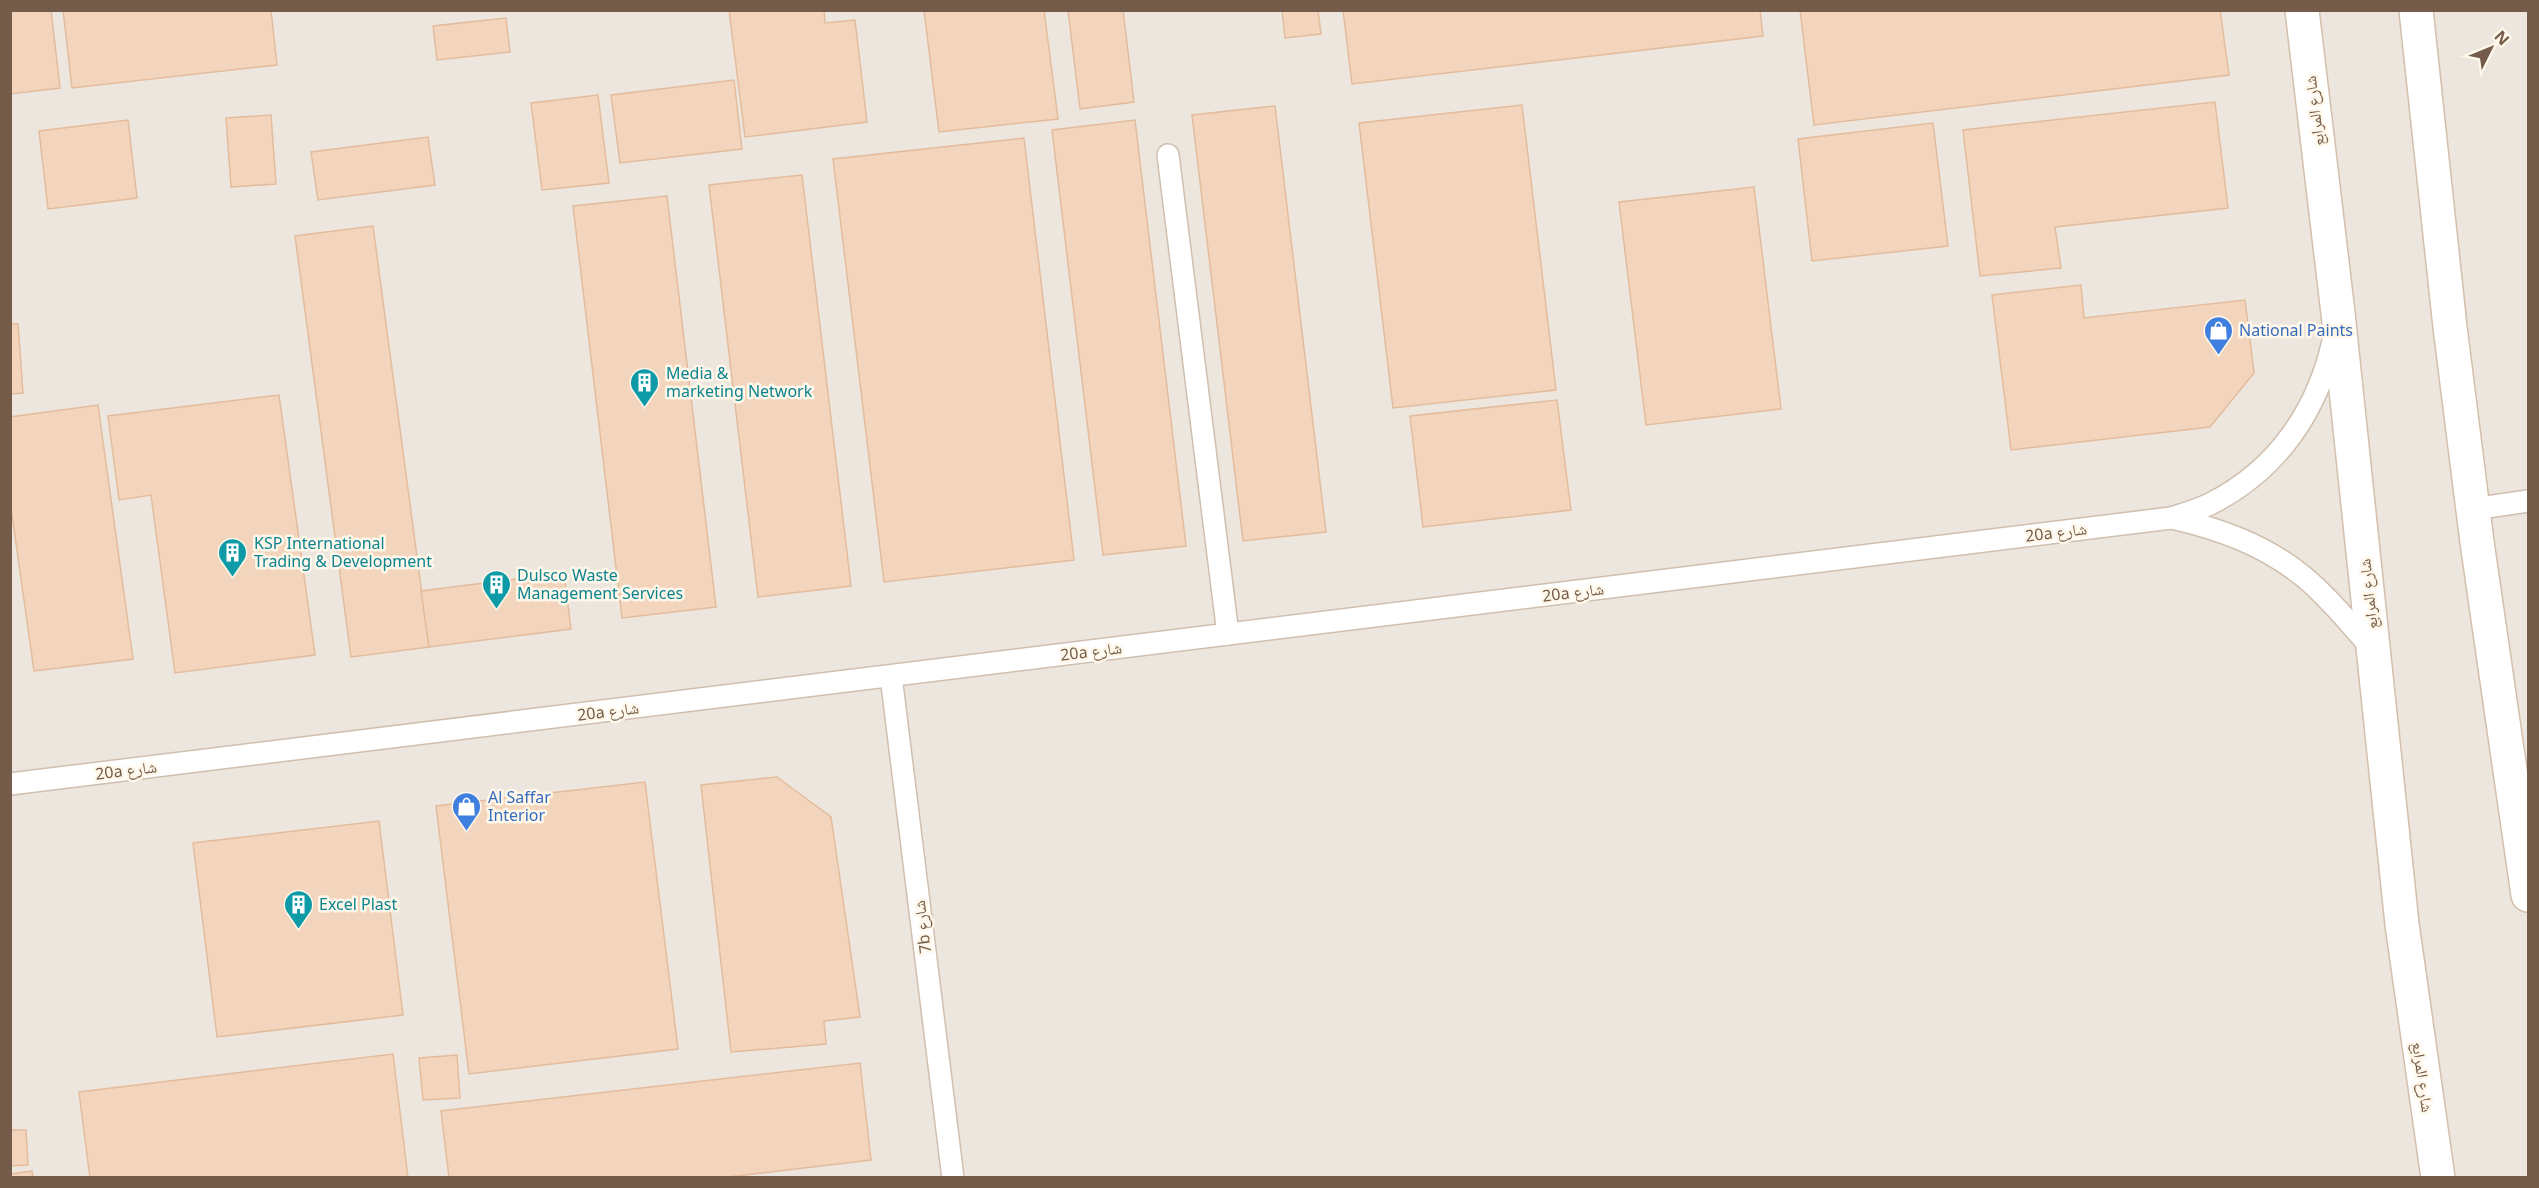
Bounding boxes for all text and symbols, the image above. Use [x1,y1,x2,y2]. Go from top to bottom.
north arrow [2461,18,2521,78]
text: N [2489,26,2514,50]
street label: شارع المرابع [2299,75,2329,147]
shop icon: National Paints [2202,314,2234,356]
place label: National Paints [2239,319,2353,341]
place label: Media & marketing Network [666,362,813,402]
building icon: Media & marketing Network [629,366,661,408]
street label: 20a شارع [2024,517,2088,547]
place label: KSP International Trading & Development [254,532,432,572]
building icon: KSP International Trading & Development [217,536,249,578]
street label: شارع المرابع [2353,558,2383,630]
place label: Dulsco Waste Management Services [517,564,683,604]
building icon: Dulsco Waste Management Services [480,568,512,610]
street label: 20a شارع [1541,577,1605,607]
street label: 20a شارع [1059,636,1123,666]
street label: 20a شارع [576,696,640,726]
street label: 20a شارع [94,755,158,785]
place label: Al Saffar Interior [488,786,551,826]
shop icon: Al Saffar Interior [451,790,483,832]
building icon: Excel Plast [282,888,314,930]
place label: Excel Plast [319,893,397,915]
street label: 7b شارع [908,899,936,955]
street label: شارع المرابع [2407,1040,2439,1114]

